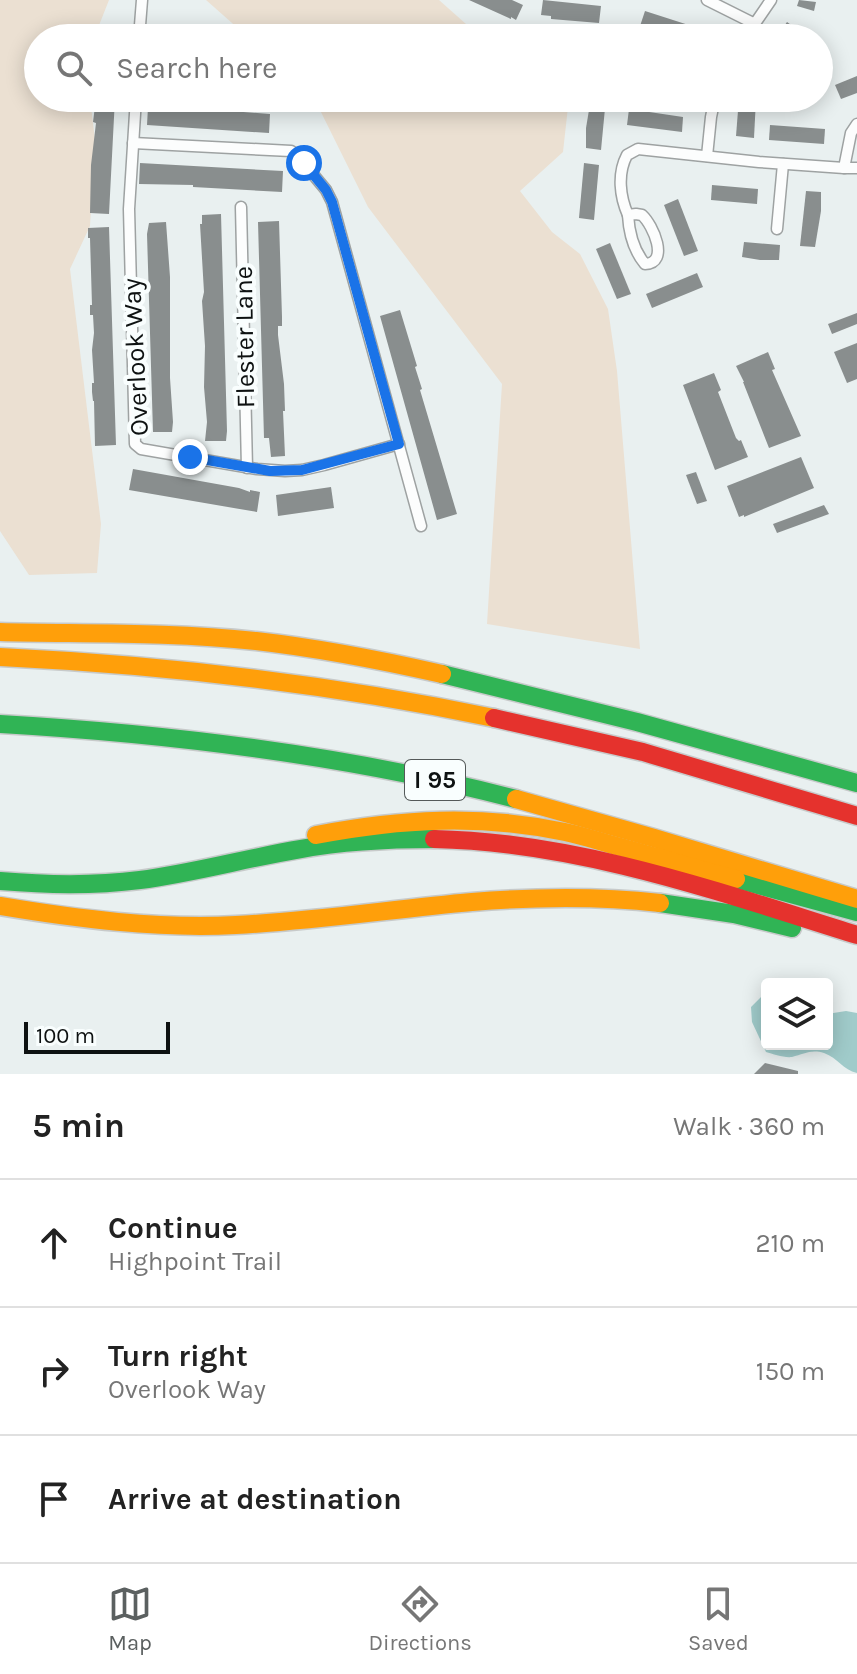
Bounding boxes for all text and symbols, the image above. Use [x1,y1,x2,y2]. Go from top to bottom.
search box [24,24,833,112]
icon: search [52,46,96,90]
text: Search here [116,50,277,86]
route start [286,145,322,181]
street label: Flester Lane [228,266,261,408]
street label: Overlook Way [116,277,155,437]
route end [172,439,208,475]
road number: I 95 [405,760,465,800]
map controls [761,978,833,1050]
button: layers [761,978,833,1050]
scale bar [24,1018,170,1054]
text: 100 m [36,1023,95,1049]
text: 5 min [32,1106,125,1146]
text: Walk · 360 m [673,1111,825,1142]
text: Continue [108,1210,238,1246]
icon: ahead [32,1221,76,1265]
text: 210 m [755,1228,825,1259]
text: Highpoint Trail [108,1246,282,1277]
text: Turn right [108,1338,248,1374]
icon: right [32,1349,76,1393]
text: 150 m [756,1356,825,1387]
text: Overlook Way [108,1374,266,1405]
icon: arrive [32,1477,76,1521]
text: Arrive at destination [108,1481,402,1517]
tab: Map [108,1582,152,1656]
tab: Directions [368,1582,472,1656]
tab: Saved [688,1582,749,1656]

